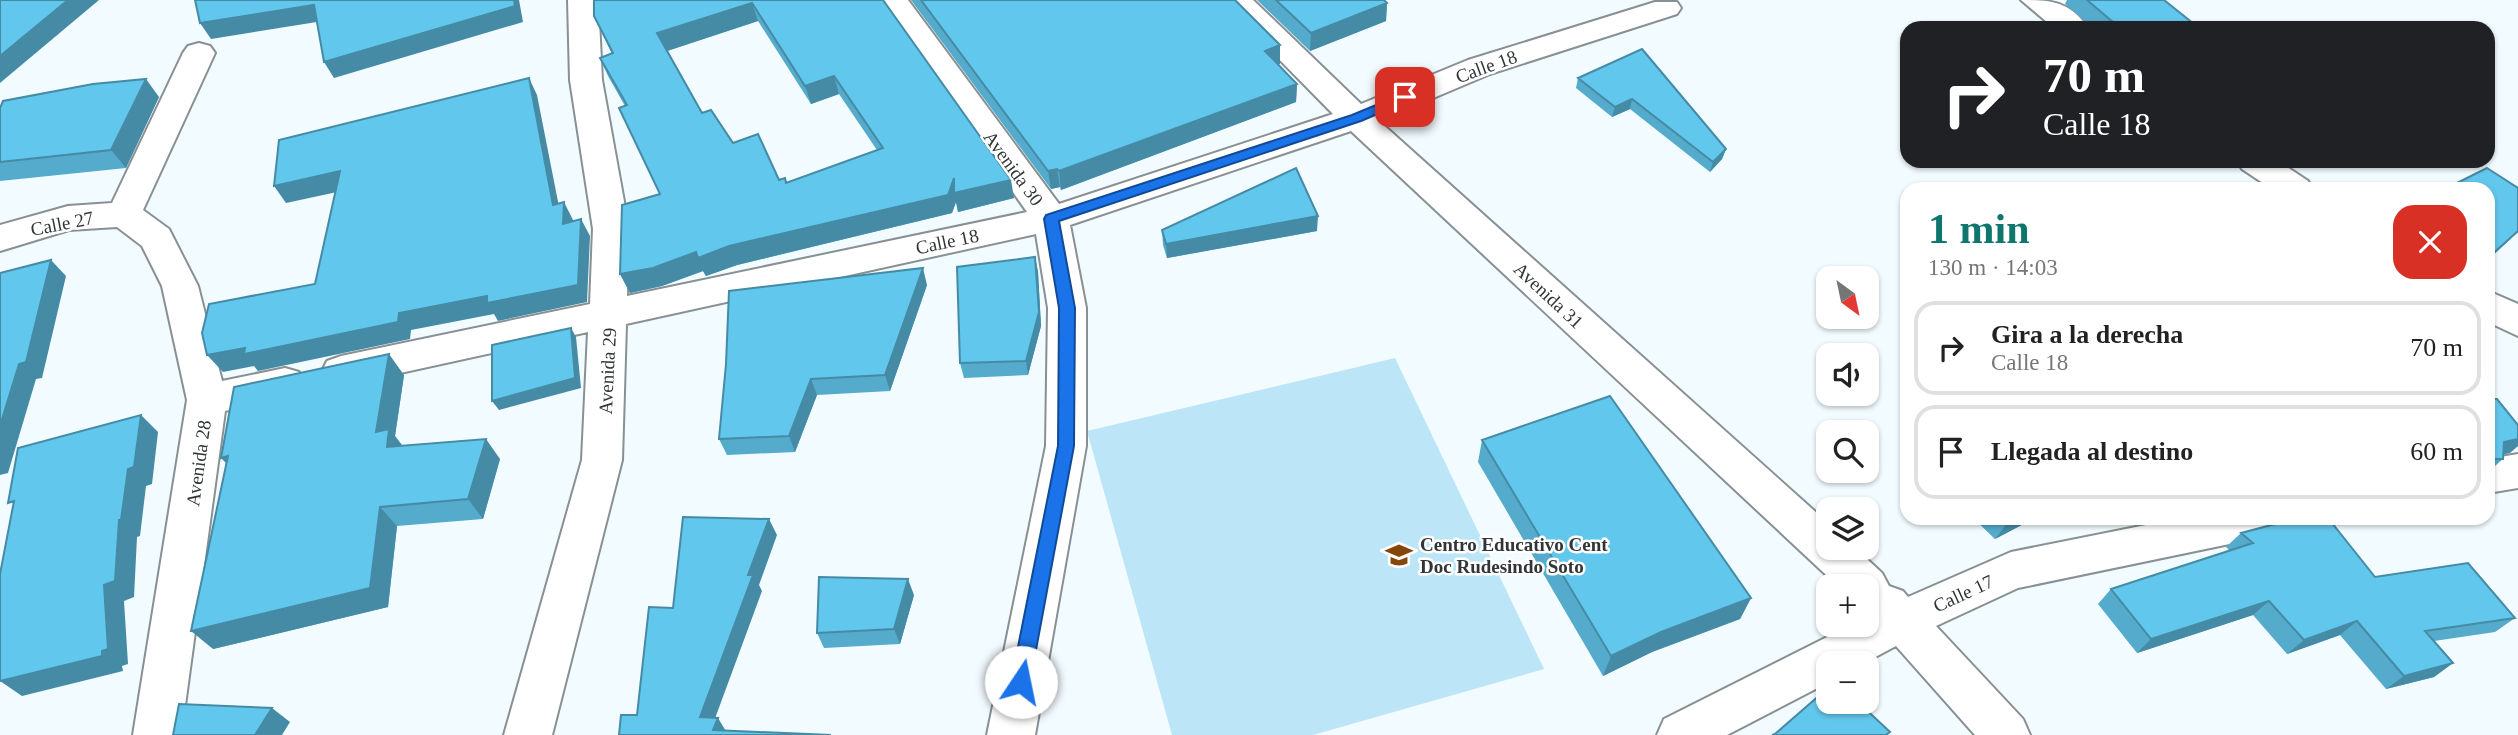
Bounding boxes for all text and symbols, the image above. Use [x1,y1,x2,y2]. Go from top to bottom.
street label: Calle 18 [1453,46,1520,87]
text: 70 m [2043,48,2145,103]
icon: right [1928,49,2019,140]
pin [1375,67,1435,127]
icon: arrive [1386,78,1424,116]
text: Calle 18 [2043,106,2151,142]
street label: Avenida 30 [980,127,1048,210]
button: close [2393,205,2467,279]
text: 1 min [1928,206,2030,252]
street label: Calle 27 [29,207,95,240]
street label: Calle 18 [914,225,981,258]
text: 130 m · 14:03 [1928,255,2058,280]
street label: Avenida 31 [1510,258,1588,333]
north arrow [1816,266,1880,329]
map controls [1816,266,1879,714]
text: Gira a la derecha [1991,320,2183,349]
street label: Avenida 29 [595,327,620,415]
icon: right [1932,329,1970,367]
text: 70 m [2410,333,2463,362]
button: sound [1816,343,1879,406]
text: Calle 18 [1991,350,2068,375]
street label: Avenida 28 [182,419,215,507]
button: search [1816,420,1879,483]
icon: arrive [1932,433,1970,471]
text: Llegada al destino [1991,437,2193,466]
text: 60 m [2410,437,2463,466]
button: layers [1816,497,1879,560]
place label: Centro Educativo Cent Doc Rudesindo Soto [1420,534,1608,577]
school or university icon: Centro Educativo Cent Doc Rudesindo Soto [1384,540,1414,570]
street label: Calle 17 [1930,570,1997,616]
button: + [1816,574,1879,637]
position arrow [984,645,1058,719]
button: − [1816,651,1879,714]

